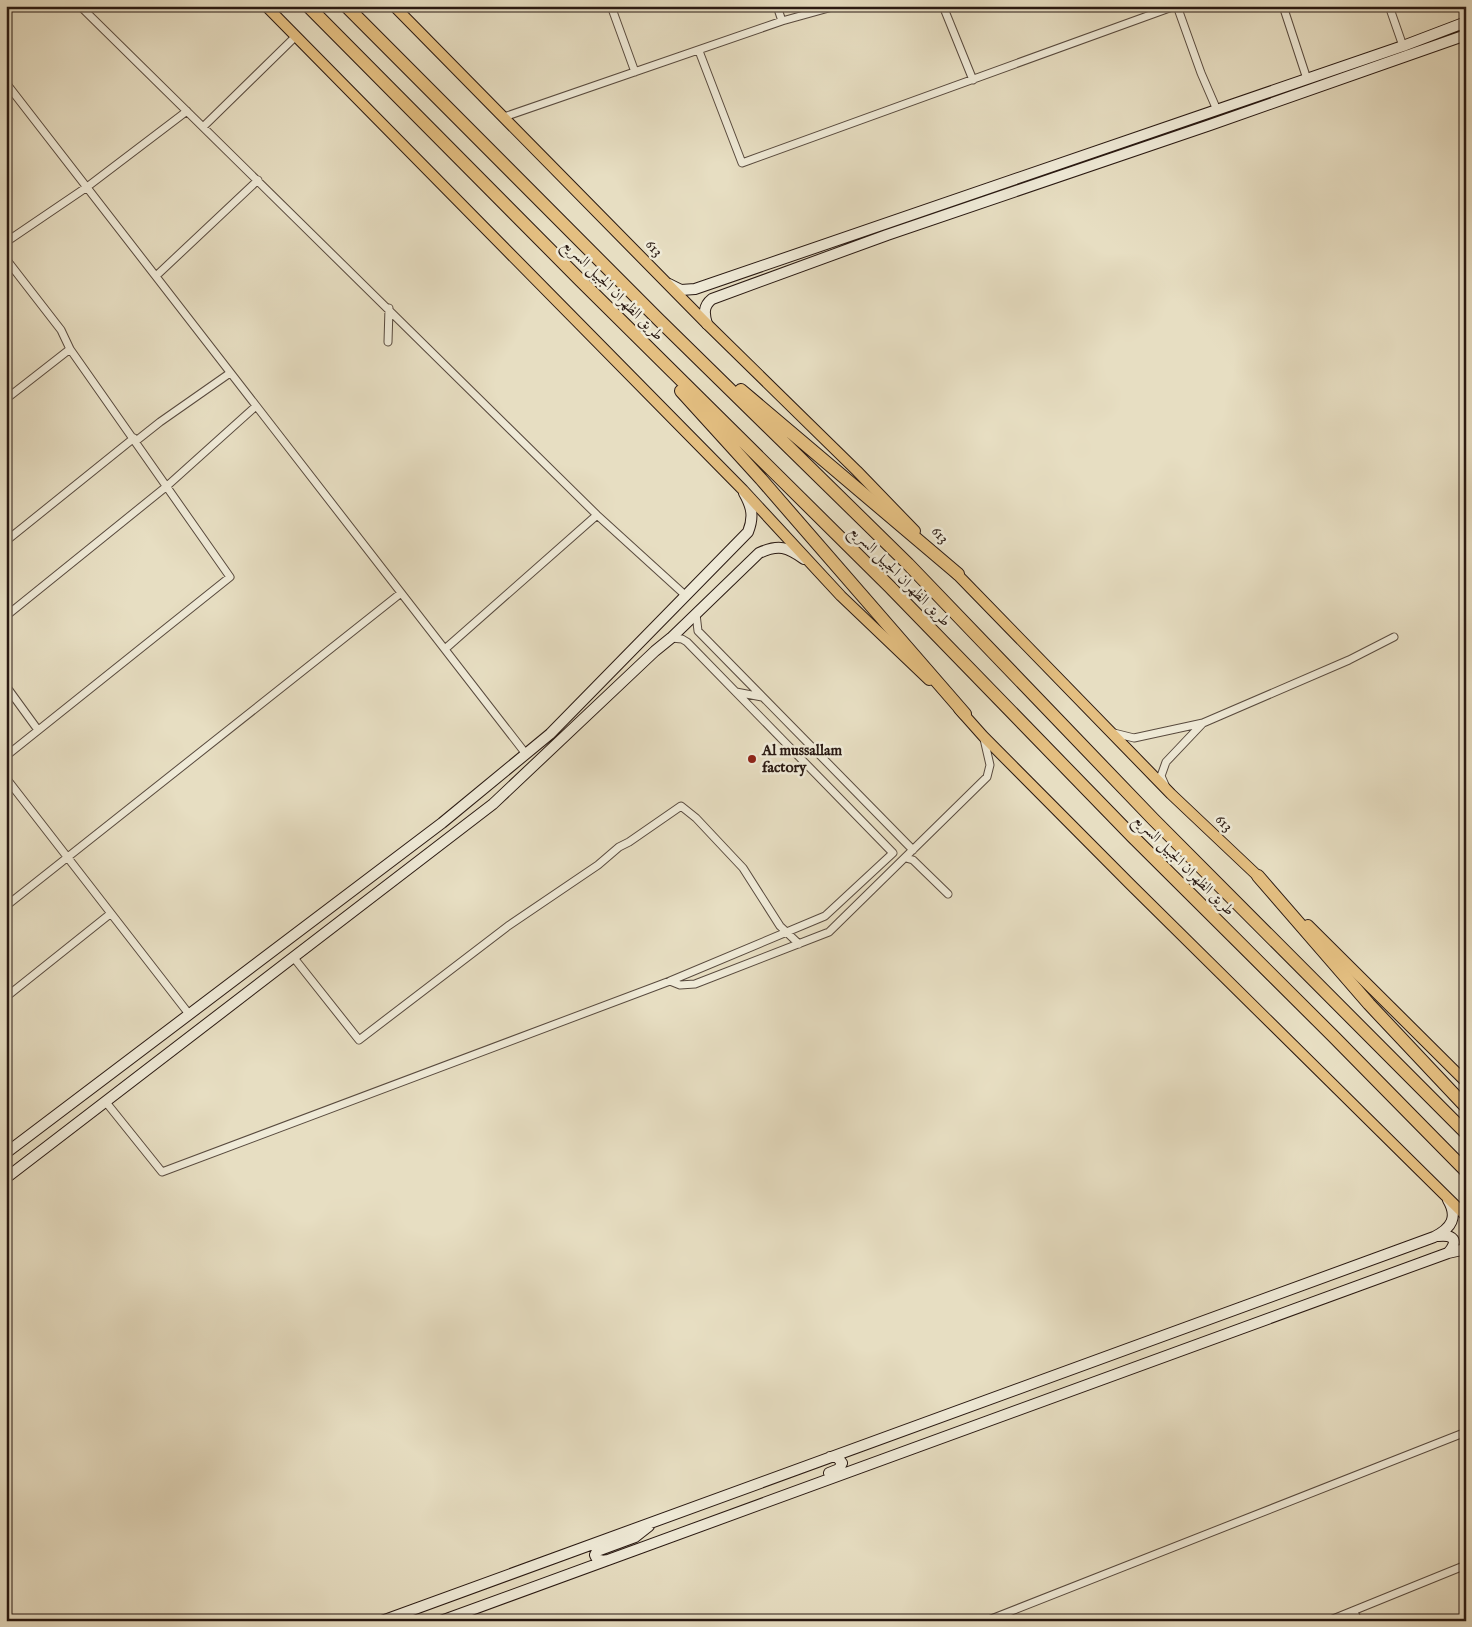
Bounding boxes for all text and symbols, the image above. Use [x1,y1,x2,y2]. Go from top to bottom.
street label: طريق الظهران الجبيل السريع [555,235,668,348]
street label: 613 [641,235,667,261]
street label: طريق الظهران الجبيل السريع [842,521,955,634]
street label: 613 [927,522,953,548]
place label: Al mussallam factory [761,741,843,777]
marker: Al mussallam factory [746,753,758,765]
street label: طريق الظهران الجبيل السريع [1126,810,1239,923]
street label: 613 [1211,810,1237,836]

